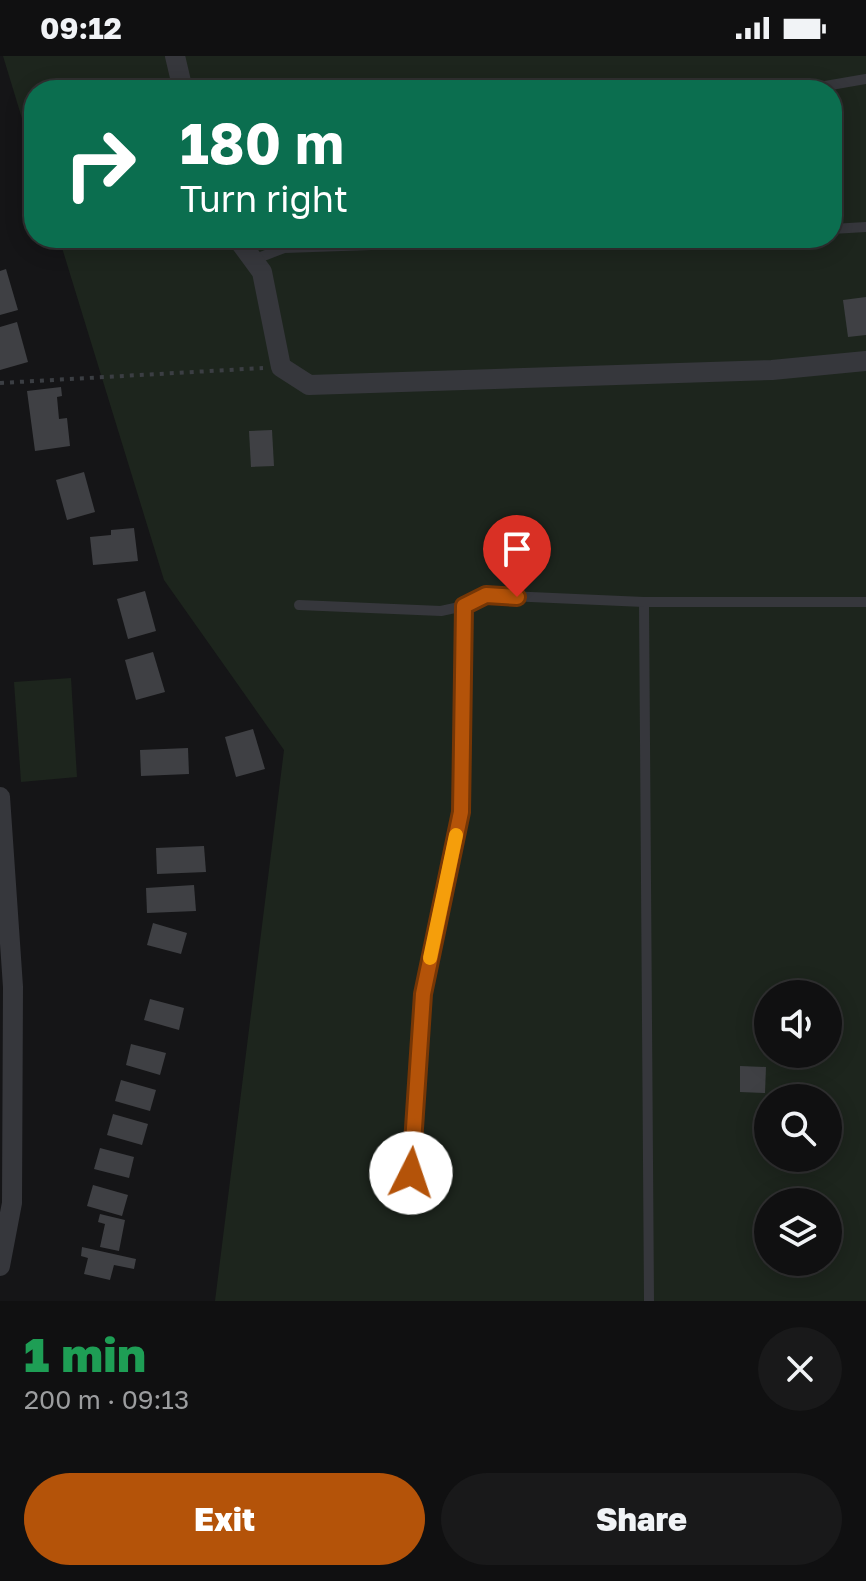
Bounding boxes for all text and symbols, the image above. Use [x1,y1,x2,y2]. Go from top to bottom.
text: 09:12 [40,10,122,46]
text: 180 m [180,109,344,176]
icon: right [48,112,152,216]
text: Turn right [180,177,348,220]
pin [483,515,551,597]
icon: arrive [495,527,539,571]
map controls [754,980,842,1276]
button: sound [754,980,842,1068]
button: search [754,1084,842,1172]
position arrow [369,1131,453,1215]
button: layers [754,1188,842,1276]
text: 1 min [24,1325,146,1383]
button: close [758,1327,842,1411]
text: 200 m · 09:13 [24,1384,189,1415]
button: Exit [24,1473,425,1565]
button: Share [441,1473,842,1565]

